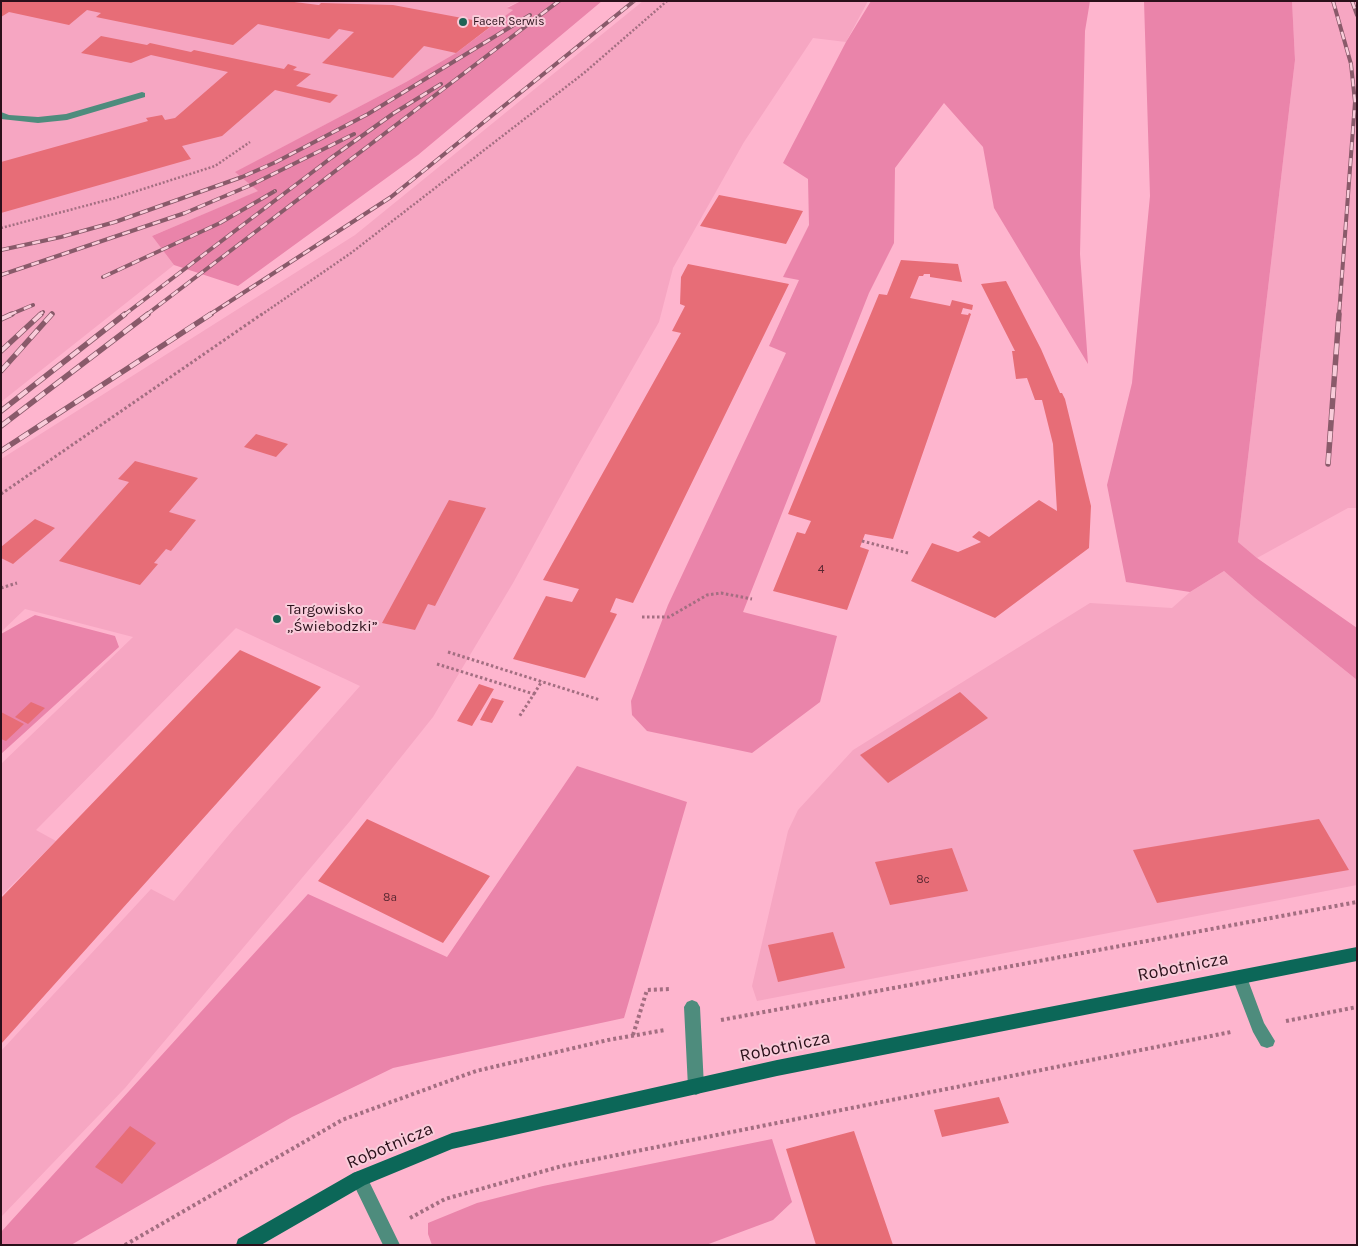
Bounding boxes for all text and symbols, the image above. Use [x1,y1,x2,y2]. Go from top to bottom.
place label: FaceR Serwis [473,15,544,29]
marker: FaceR Serwis [457,16,469,28]
house number: 4 [818,563,824,577]
place label: Targowisko „Świebodzki” [287,601,378,636]
marker: Targowisko „Świebodzki” [271,613,283,625]
house number: 8c [916,873,930,887]
house number: 8a [383,891,397,905]
street label: Robotnicza [1136,948,1230,986]
street label: Robotnicza [738,1027,832,1067]
street label: Robotnicza [343,1118,437,1174]

